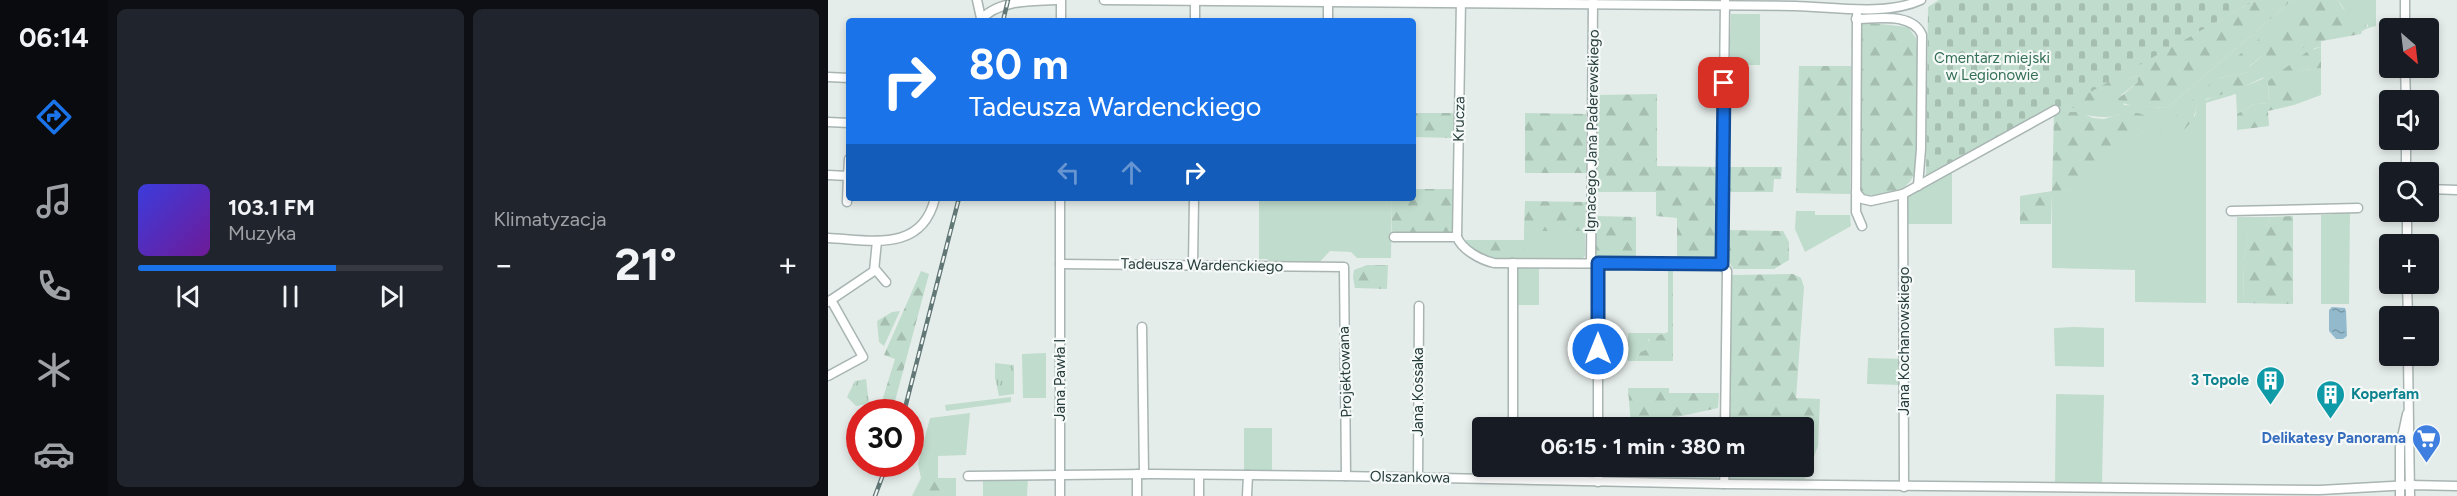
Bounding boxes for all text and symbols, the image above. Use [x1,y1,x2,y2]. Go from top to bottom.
north arrow [2379,18,2439,78]
map controls [2379,18,2439,366]
text: 06:14 [19,21,89,54]
street label: Ignacego Jana Paderewskiego [1581,29,1603,233]
text: 80 m [969,39,1069,90]
icon: right [870,42,948,120]
park label: Cmentarz miejski w Legionowie [1934,49,2050,84]
pin [1698,57,1749,108]
icon: arrive [1707,66,1740,99]
text: Tadeusza Wardenckiego [969,90,1261,123]
button: sound [2379,90,2439,150]
icon: directions [33,96,75,138]
street label: Krucza [1450,96,1468,142]
icon: left [1052,156,1085,189]
icon: ahead [1115,156,1148,189]
icon: right [1178,156,1211,189]
button: search [2379,162,2439,222]
icon: music [33,180,75,222]
text: 103.1 FM [228,194,315,221]
text: Klimatyzacja [494,207,606,231]
text: Muzyka [228,221,296,245]
button: + [2379,234,2439,294]
text: 21° [615,237,677,291]
text: − [494,245,514,284]
text: + [777,245,798,284]
street label: Tadeusza Wardenckiego [1121,255,1284,275]
icon: phone [33,265,75,307]
street label: Jana Kochanowskiego [1895,266,1913,416]
icon: previous [172,280,205,313]
icon: pause [274,280,307,313]
icon: next [375,280,408,313]
button: − [2379,306,2439,366]
position arrow [1566,317,1630,381]
street label: Projektowana [1334,326,1356,418]
street label: Jana Pawła I [1051,339,1069,421]
street label: Jana Kossaka [1409,347,1427,437]
icon: climate [33,349,75,391]
building icon: 3 Topole [2254,364,2286,406]
place label: 3 Topole [2191,371,2250,389]
building icon: Koperfam [2314,378,2346,420]
place label: Koperfam [2351,385,2419,403]
speed limit sign: 30 [846,399,924,477]
supermarket icon: Delikatesy Panorama [2411,422,2443,464]
place label: Delikatesy Panorama [2262,429,2406,447]
icon: car [33,433,75,475]
text: 06:15 · 1 min · 380 m [1541,433,1745,460]
street label: Olszankowa [1370,467,1450,487]

